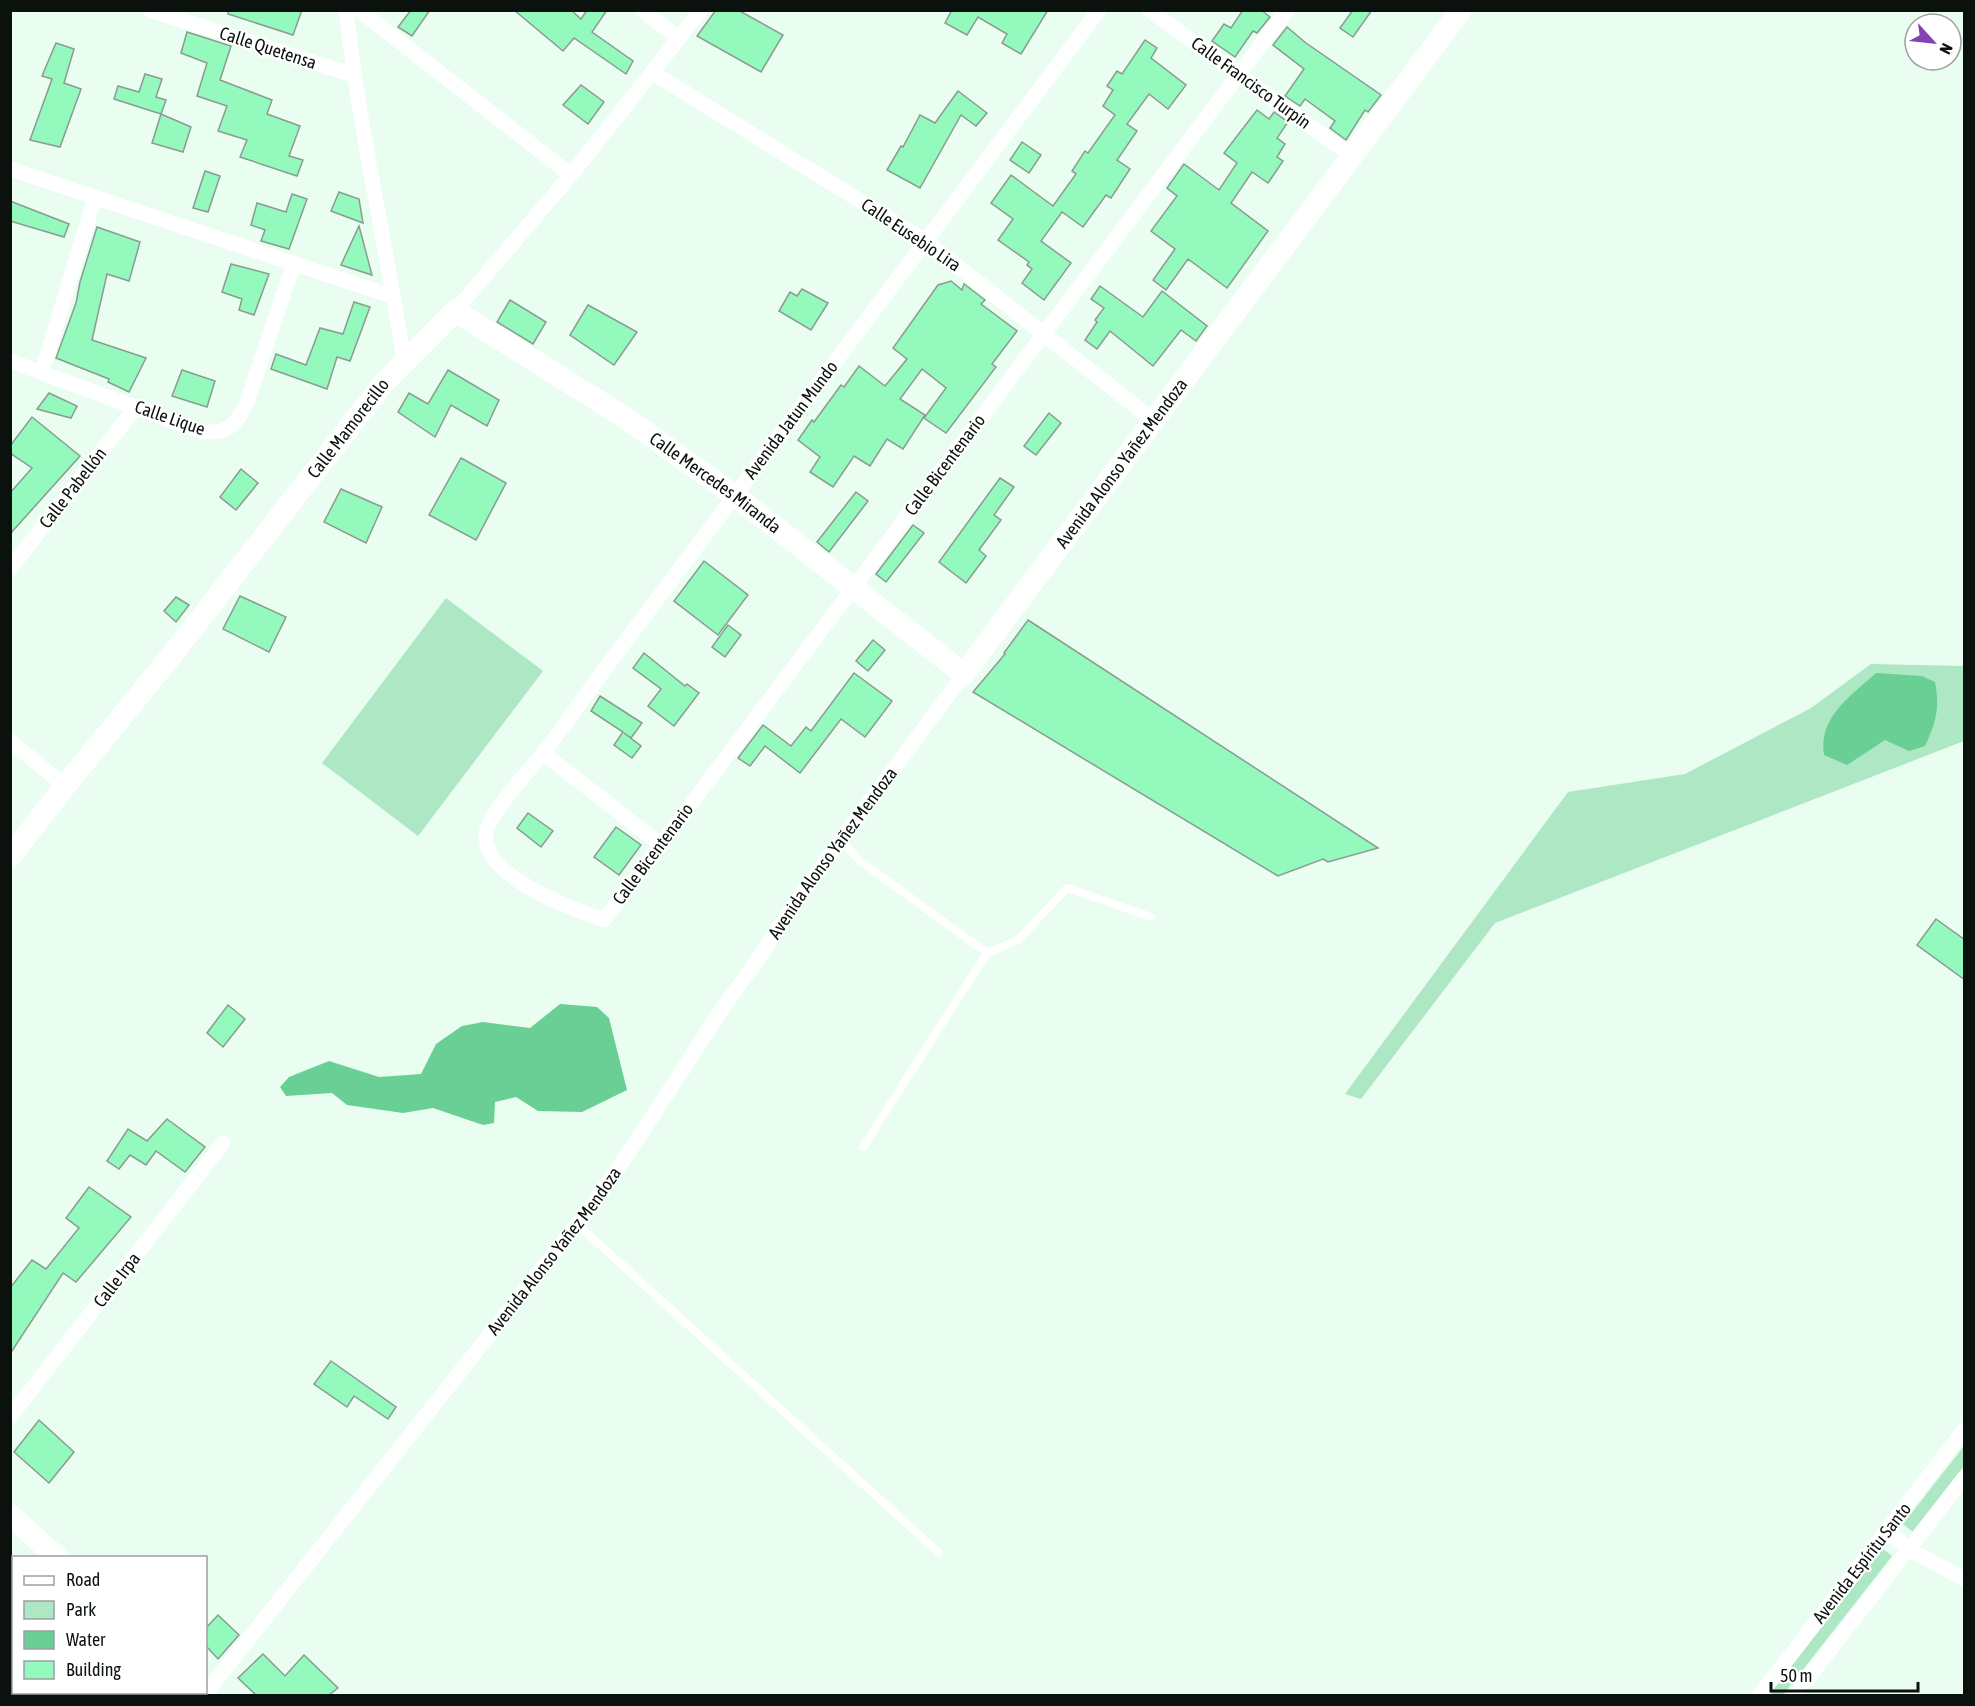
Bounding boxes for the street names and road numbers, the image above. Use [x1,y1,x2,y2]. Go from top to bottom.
street label: Calle Quetensa [217,22,319,73]
street label: Calle Francisco Turpín [1187,32,1315,133]
street label: Calle Eusebio Lira [858,194,965,276]
street label: Avenida Jatun Mundo [739,357,842,483]
street label: Calle Mamorecillo [303,374,393,482]
street label: Avenida Alonso Yañez Mendoza [1051,374,1192,552]
street label: Calle Lique [132,396,208,439]
street label: Calle Bicentenario [900,410,989,519]
street label: Calle Mercedes Miranda [646,428,785,538]
street label: Calle Pabellón [35,443,111,532]
street label: Avenida Alonso Yañez Mendoza [764,763,901,943]
street label: Calle Bicentenario [608,799,697,908]
street label: Avenida Alonso Yañez Mendoza [482,1163,625,1339]
street label: Calle Irpa [89,1248,144,1311]
street label: Avenida Espíritu Santo [1808,1498,1915,1627]

